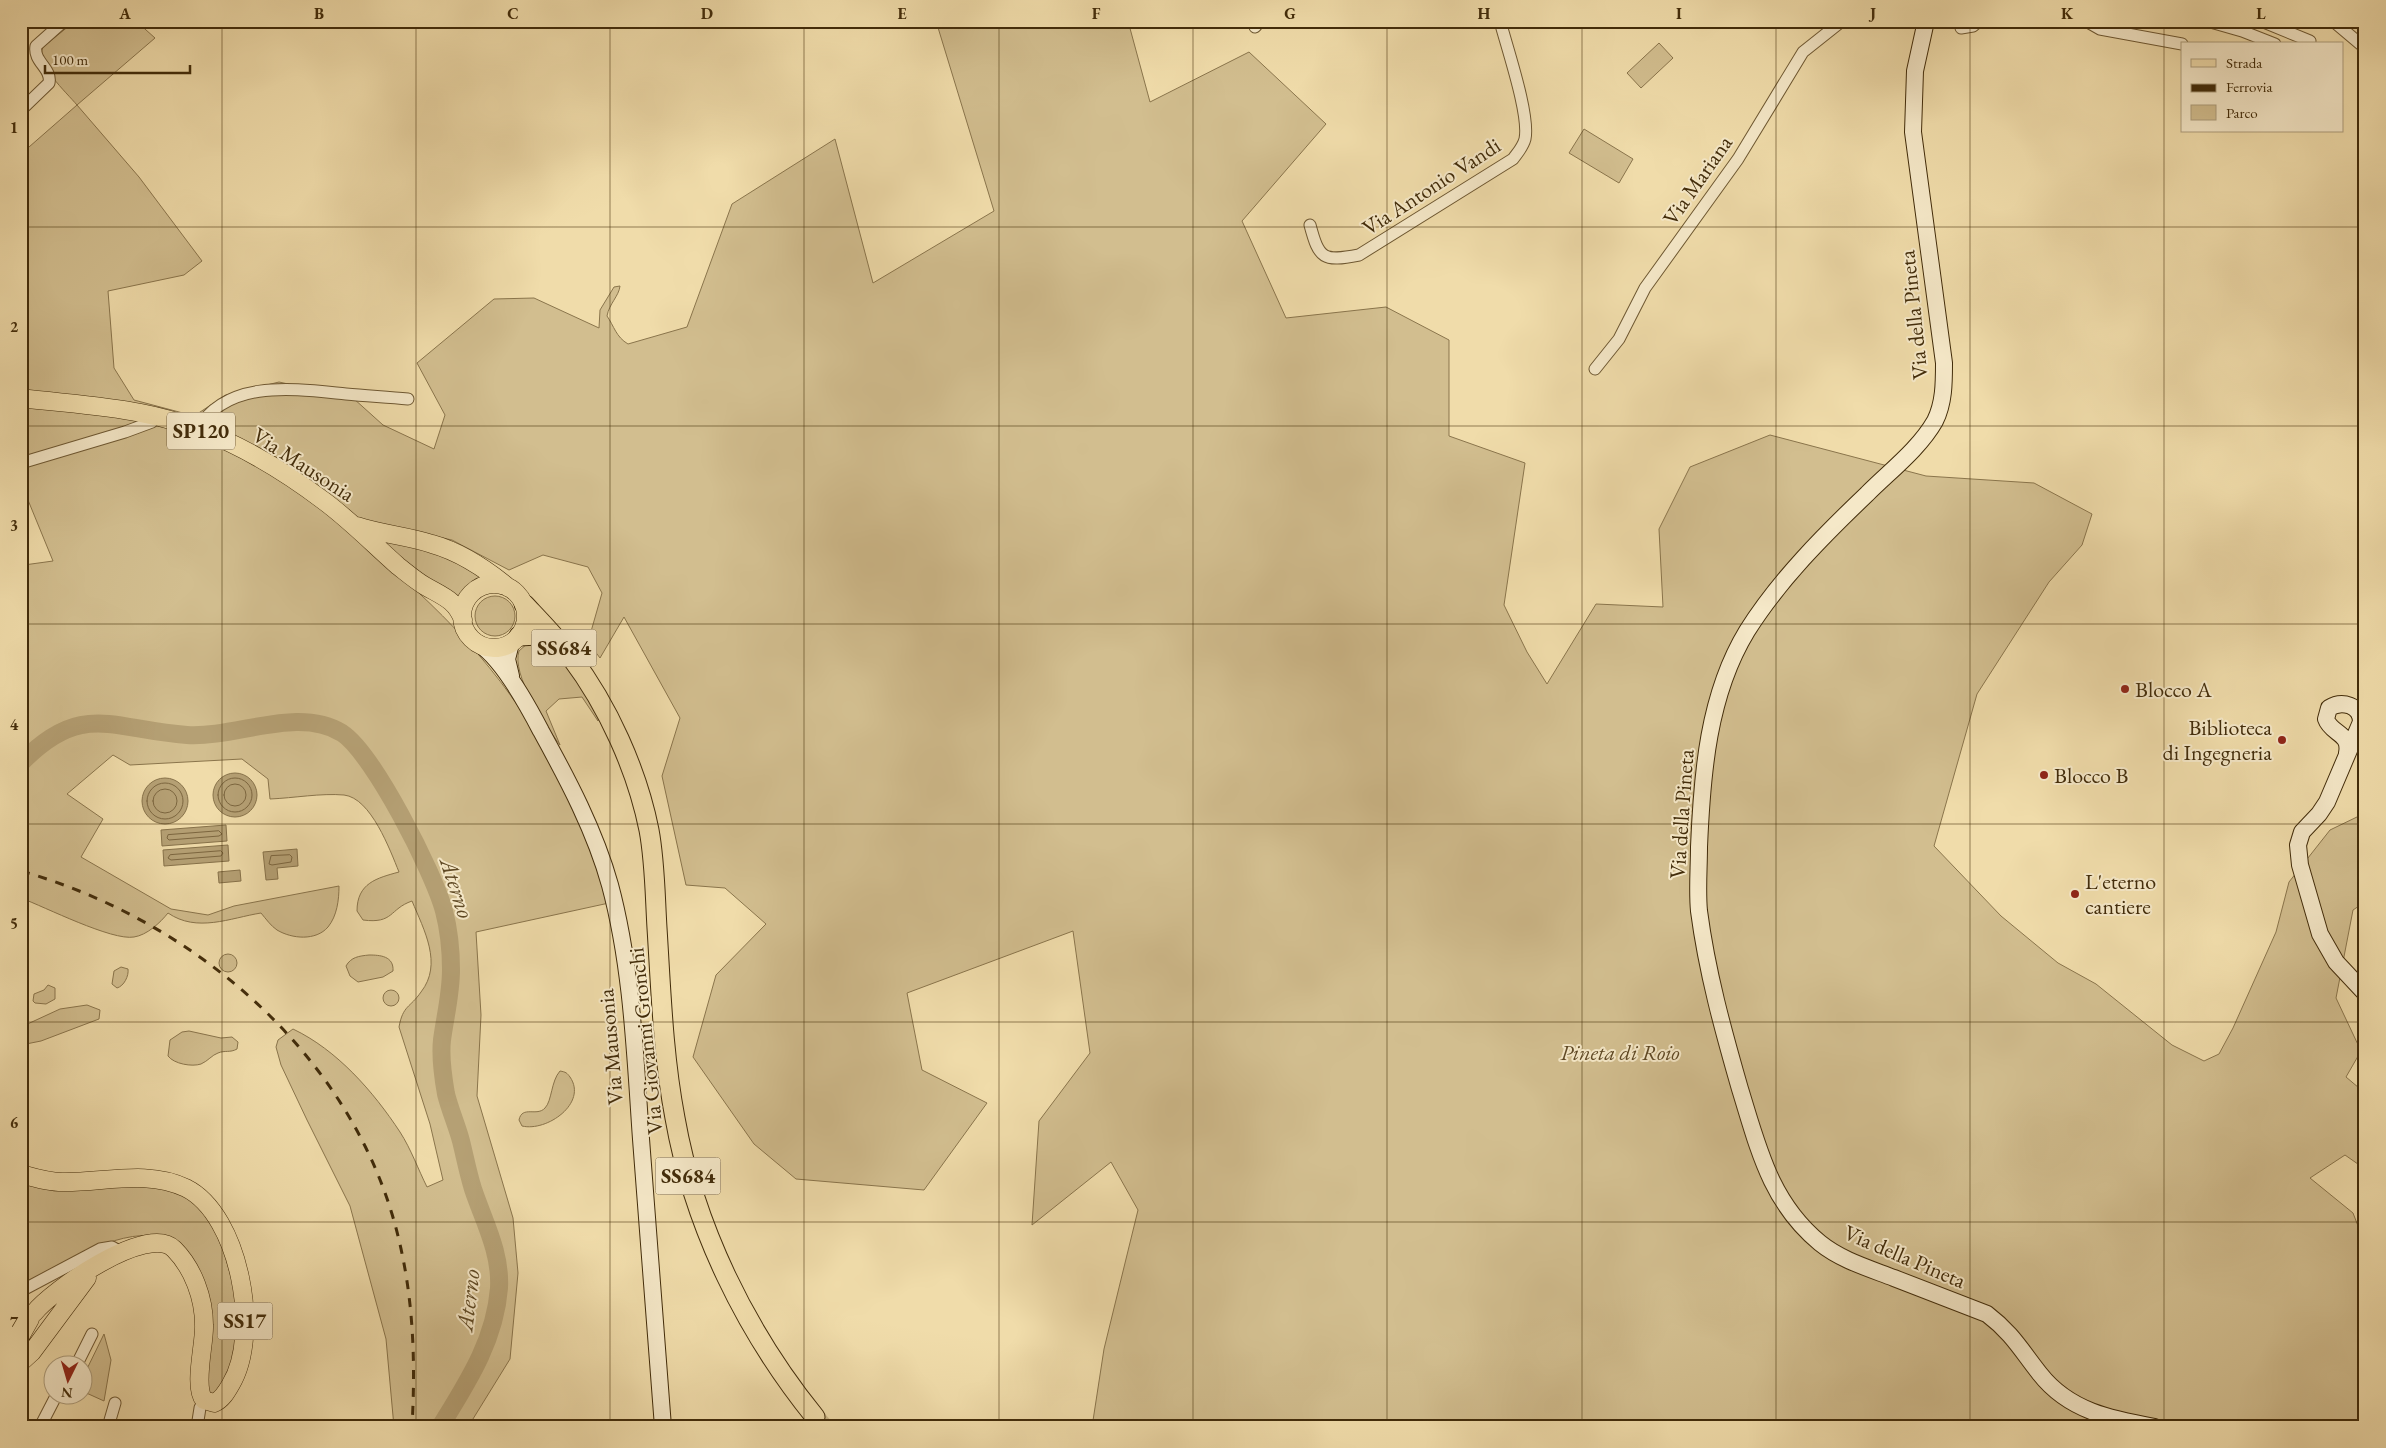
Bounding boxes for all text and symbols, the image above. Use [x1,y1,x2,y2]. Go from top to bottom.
text: A [118,3,131,24]
text: B [314,3,324,24]
text: C [507,3,519,24]
text: D [701,3,713,24]
text: E [897,3,907,24]
text: F [1092,3,1101,24]
text: G [1284,3,1296,24]
text: H [1478,3,1491,24]
text: I [1676,3,1682,24]
text: J [1868,3,1876,24]
text: K [2061,3,2074,24]
text: L [2256,3,2266,24]
scale bar [45,42,190,74]
legend [2181,42,2344,132]
text: 100 m [52,50,89,69]
text: Strada [2226,53,2262,72]
text: Ferrovia [2226,77,2273,96]
text: Parco [2226,103,2258,122]
text: 1 [10,117,18,138]
street label: Via Mariana [1656,130,1739,231]
street label: Via Antonio Vandi [1357,131,1506,242]
street label: Via della Pineta [1892,249,1935,381]
text: 2 [10,316,19,337]
road number: SP120 [167,412,235,450]
street label: Via Mausonia [247,421,361,508]
text: 3 [10,515,18,536]
road number: SS684 [532,630,596,666]
place label: Blocco A [2135,675,2212,704]
marker: Blocco A [2119,683,2131,695]
place label: Biblioteca di Ingegneria [2163,713,2272,767]
text: 4 [10,714,19,735]
marker: Biblioteca di Ingegneria [2276,734,2288,746]
street label: Via della Pineta [1663,748,1701,880]
place label: Blocco B [2054,761,2128,790]
marker: Blocco B [2038,769,2050,781]
water label: Aterno [433,852,482,922]
place label: L'eterno cantiere [2085,867,2156,921]
marker: L'eterno cantiere [2069,888,2081,900]
text: 5 [10,913,18,934]
street label: Via Giovanni Gronchi [621,946,670,1136]
street label: Via Mausonia [591,987,630,1106]
park label: Pineta di Roio [1560,1038,1680,1067]
text: 6 [10,1112,19,1133]
road number: SS684 [656,1158,720,1194]
street label: Via della Pineta [1839,1218,1970,1295]
water label: Aterno [448,1267,487,1335]
road number: SS17 [218,1302,272,1340]
text: 7 [10,1311,19,1332]
north arrow [42,1356,92,1406]
text: N [60,1383,73,1402]

